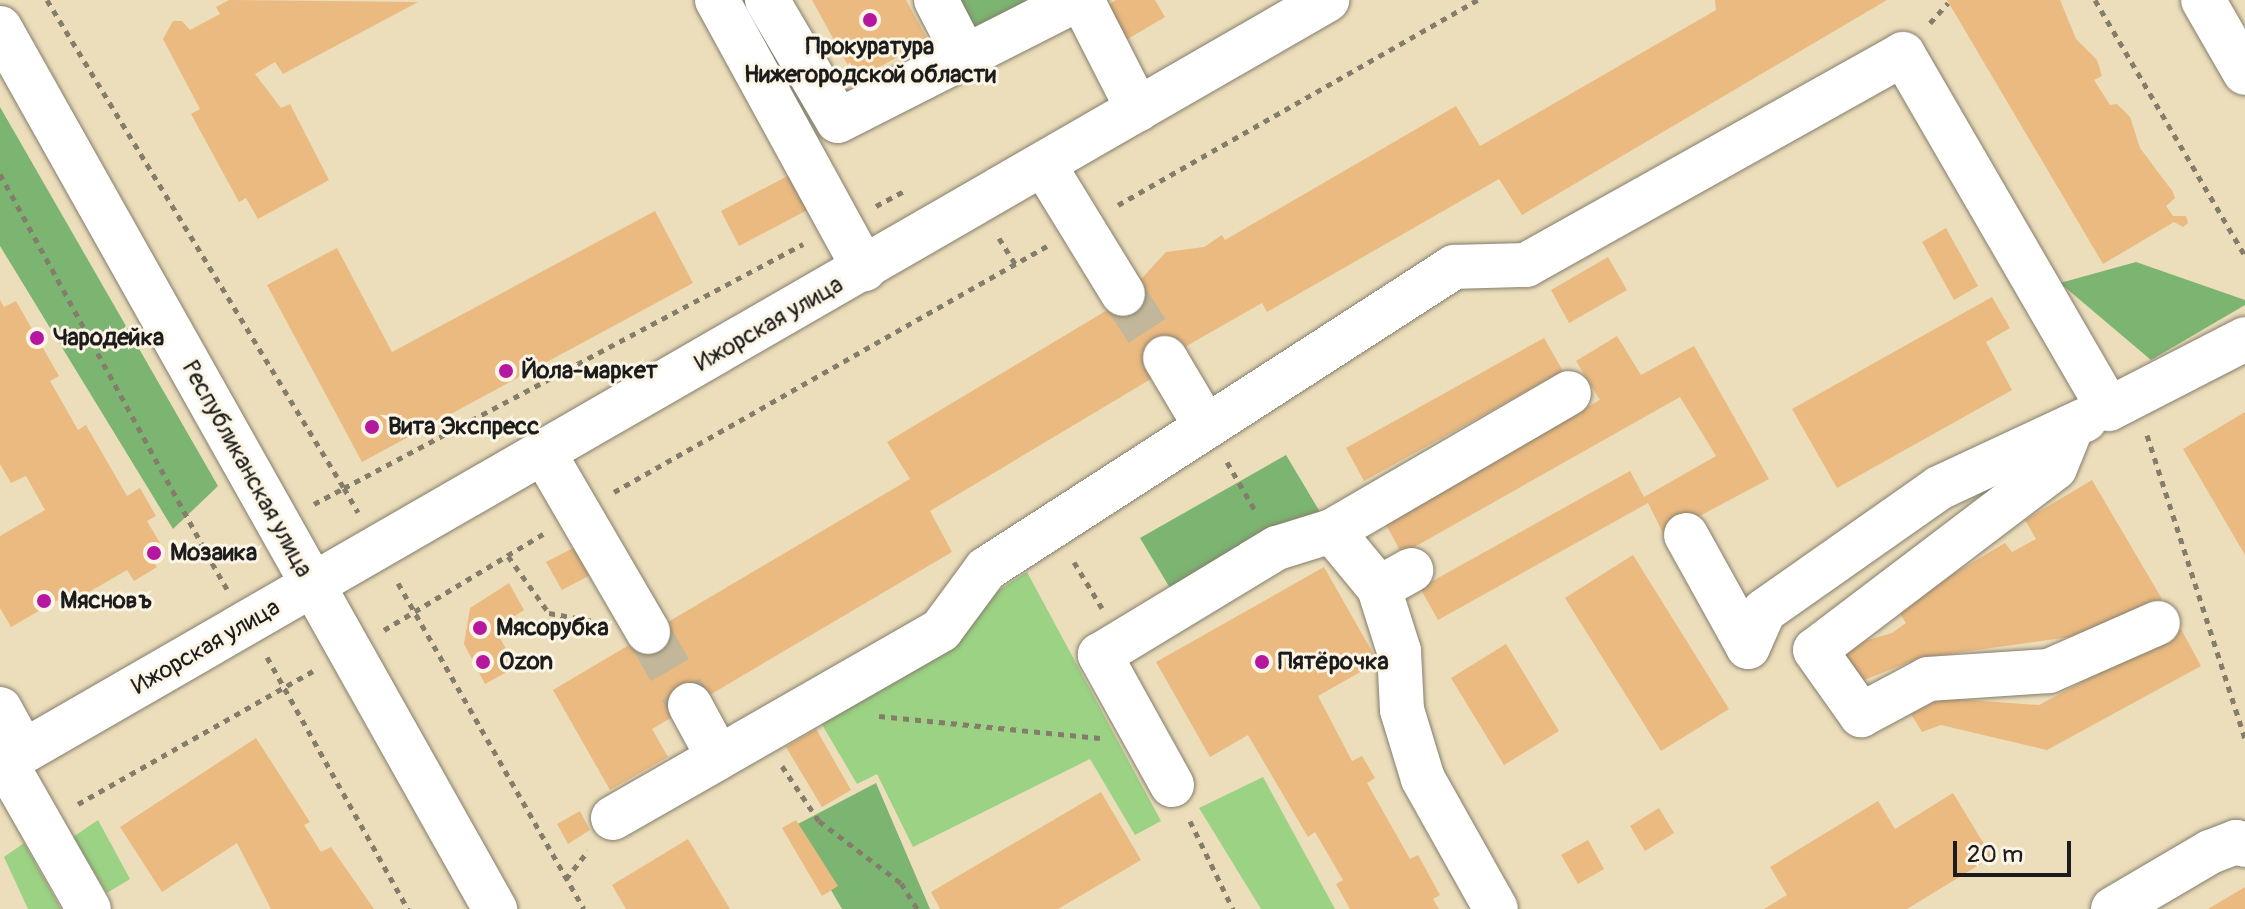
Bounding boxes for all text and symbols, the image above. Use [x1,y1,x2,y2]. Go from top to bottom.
marker: Прокуратура Нижегородской области [861,11,879,29]
place label: Прокуратура Нижегородской области [744,33,996,89]
street label: Ижорская улица [690,270,848,378]
place label: Чародейка [53,324,164,352]
marker: Чародейка [28,329,46,347]
street label: Республиканская улица [176,356,318,582]
place label: Йола-маркет [522,357,658,385]
marker: Йола-маркет [497,362,515,380]
place label: Вита Экспресс [388,413,539,441]
marker: Вита Экспресс [363,418,381,436]
place label: Мозаика [170,539,257,567]
marker: Мозаика [145,544,163,562]
place label: Мясновъ [60,587,152,615]
marker: Мясновъ [35,592,53,610]
street label: Ижорская улица [127,593,285,701]
place label: Мясорубка [496,614,609,642]
marker: Мясорубка [471,619,489,637]
place label: Ozon [499,648,553,676]
place label: Пятёрочка [1278,648,1389,676]
marker: Ozon [474,653,492,671]
marker: Пятёрочка [1253,653,1271,671]
scale bar [1957,825,2075,875]
text: 20 m [1967,840,2023,869]

